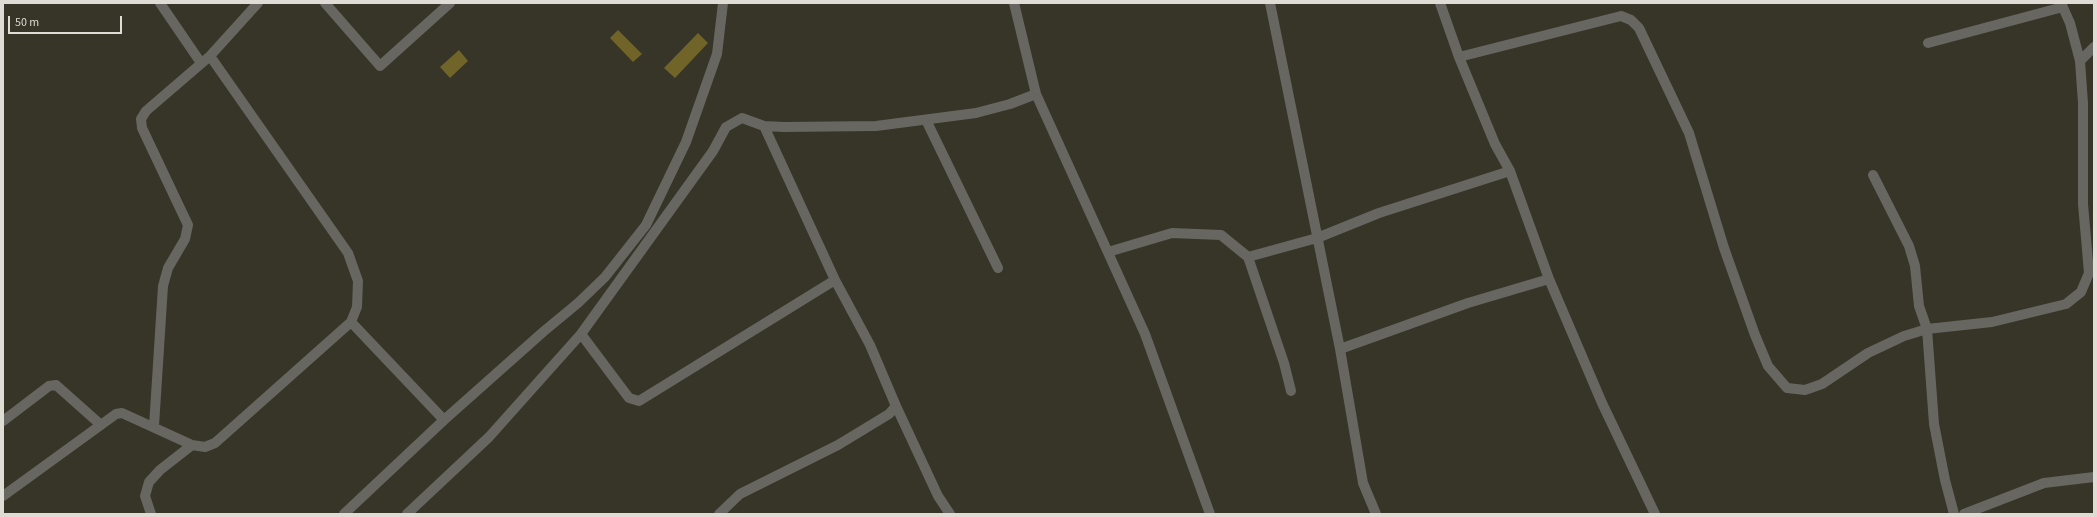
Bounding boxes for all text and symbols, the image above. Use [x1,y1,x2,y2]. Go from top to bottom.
scale bar [10,8,124,34]
text: 50 m [15,14,39,31]

